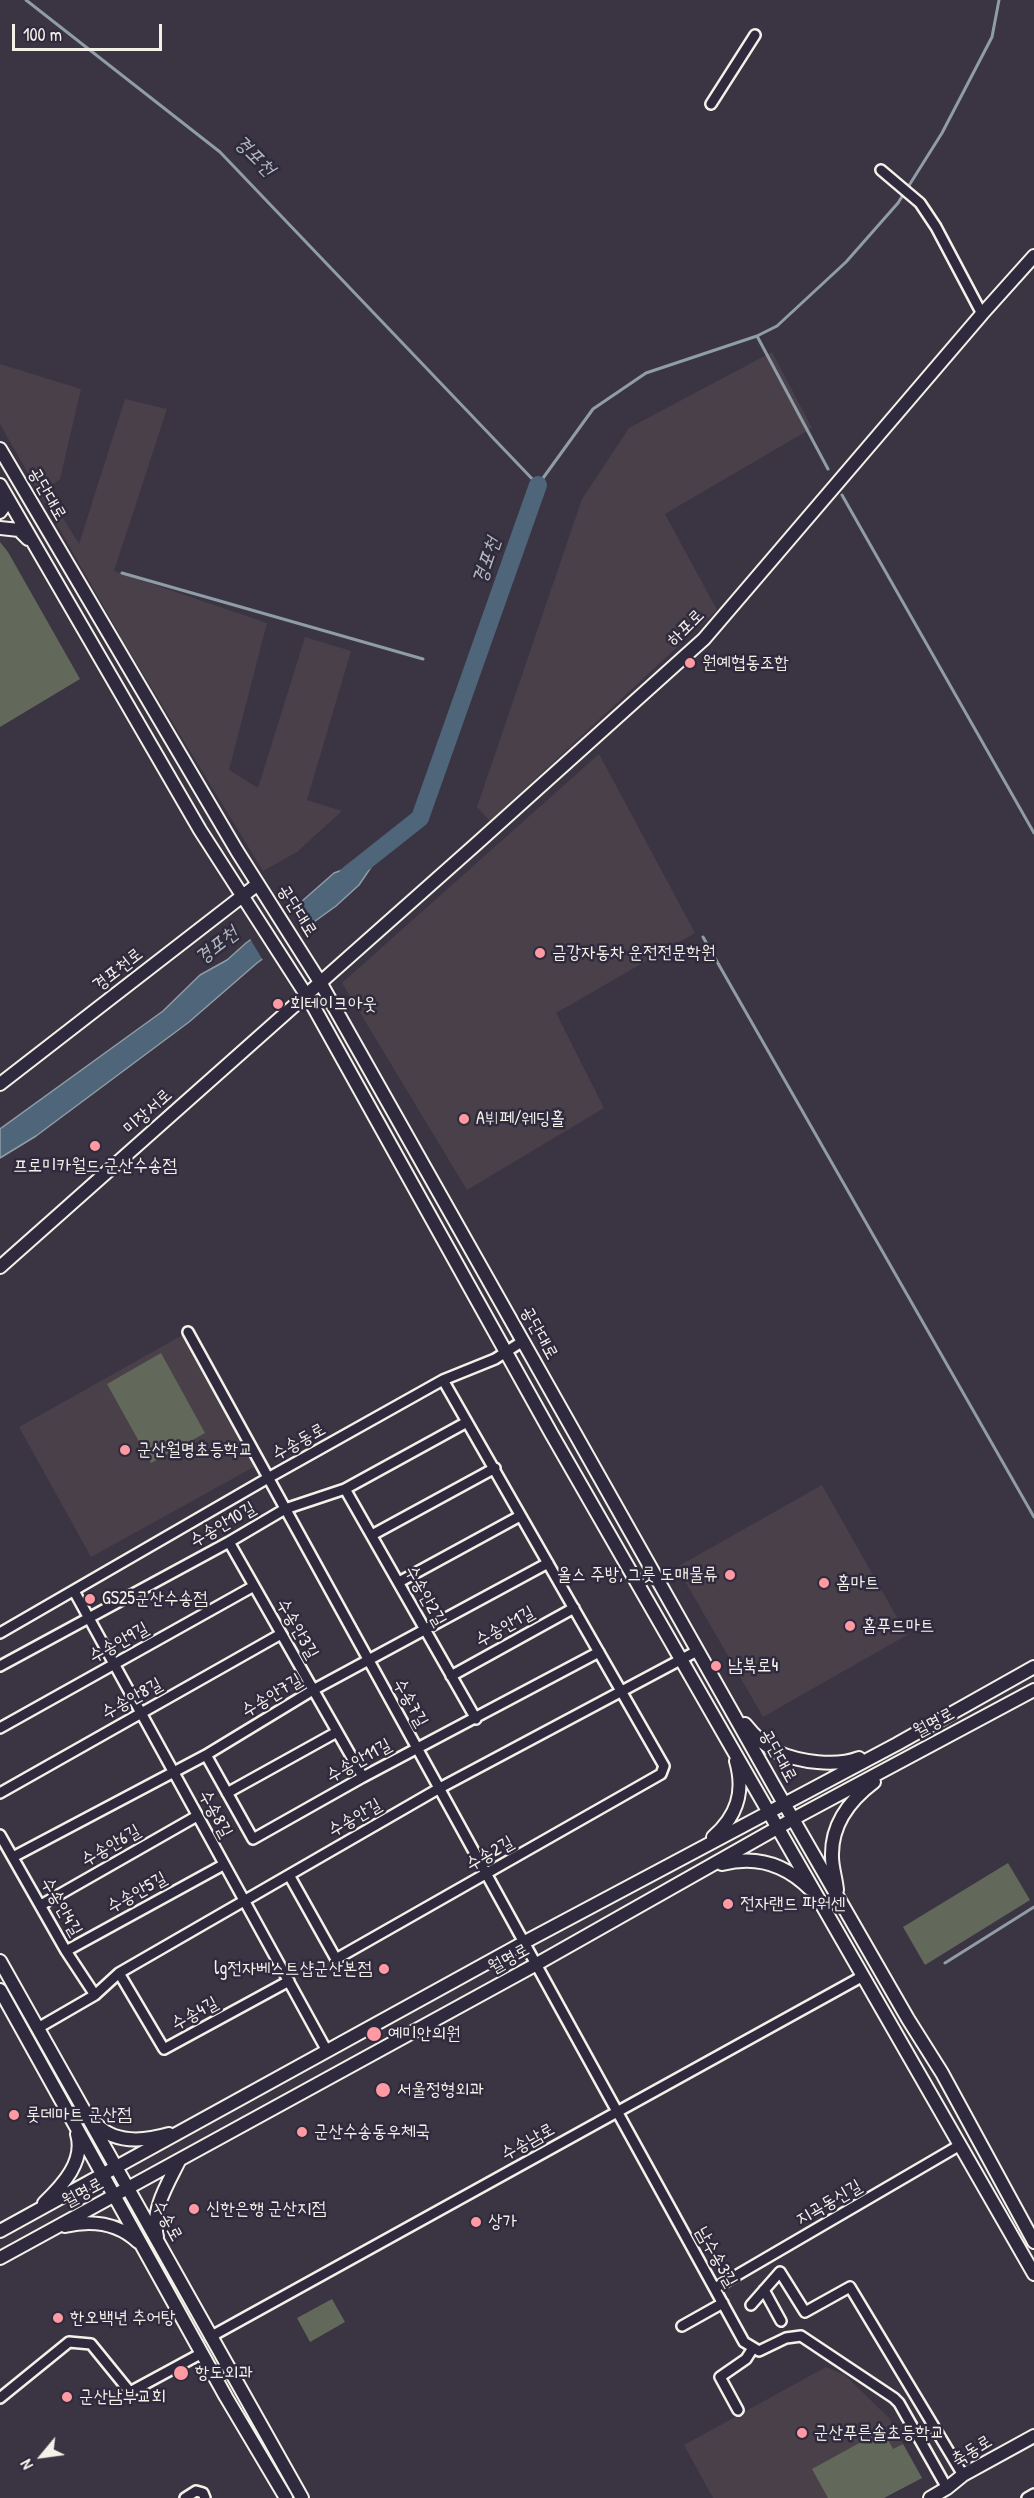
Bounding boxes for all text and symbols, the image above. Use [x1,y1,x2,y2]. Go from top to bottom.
scale bar [15,12,165,50]
text: 100 m [23,22,62,47]
water label: 경포천 [228,130,280,182]
street label: 공단대로 [23,464,71,524]
water label: 경포천 [468,534,506,588]
street label: 하포로 [663,605,709,651]
place label: 원예협동조합 [702,652,789,674]
marker: 원예협동조합 [683,656,697,670]
street label: 공단대로 [272,881,322,941]
water label: 경포천 [191,922,243,970]
place label: 금강자동차 운전전문학원 [552,942,715,964]
street label: 경포천로 [89,944,147,996]
marker: 금강자동차 운전전문학원 [533,946,547,960]
place label: 회테이크아웃 [290,993,377,1015]
marker: 회테이크아웃 [271,997,285,1011]
street label: 미장서로 [119,1085,177,1139]
place label: A뷔페/웨딩홀 [476,1108,565,1130]
marker: A뷔페/웨딩홀 [457,1112,471,1126]
marker: 프로미카월드 군산수송점 [88,1139,102,1153]
place label: 프로미카월드 군산수송점 [13,1155,177,1177]
street label: 공단대로 [516,1302,562,1364]
street label: 수송동로 [268,1419,330,1465]
place label: 군산월명초등학교 [137,1439,253,1461]
marker: 군산월명초등학교 [118,1443,132,1457]
street label: 수송안10길 [186,1498,260,1552]
street label: 수송안2길 [399,1562,451,1630]
place label: 올스 주방, 그릇 도매물류 [557,1564,718,1586]
marker: 올스 주방, 그릇 도매물류 [723,1568,737,1582]
place label: 홈마트 [836,1572,879,1594]
marker: 홈마트 [817,1576,831,1590]
place label: GS25군산수송점 [102,1588,207,1610]
marker: GS25군산수송점 [83,1592,97,1606]
street label: 수송안3길 [271,1595,323,1663]
street label: 수송안1길 [472,1602,538,1652]
place label: 홈푸드마트 [862,1615,934,1637]
street label: 수송안9길 [86,1618,152,1668]
marker: 홈푸드마트 [843,1619,857,1633]
place label: 남북로4 [728,1655,778,1677]
marker: 남북로4 [709,1659,723,1673]
street label: 수송안7길 [238,1670,306,1722]
street label: 수송안8길 [98,1674,166,1724]
street label: 수송7길 [388,1675,432,1731]
street label: 월명로 [910,1703,958,1743]
street label: 공단대로 [755,1725,801,1787]
street label: 수송안11길 [323,1734,395,1788]
street label: 수송8길 [193,1786,237,1842]
street label: 수송안길 [325,1794,385,1842]
street label: 수송안6길 [77,1820,145,1872]
street label: 수송2길 [462,1832,518,1876]
street label: 수송안5길 [103,1868,171,1918]
street label: 수송안4길 [35,1874,87,1940]
place label: 전자랜드 파워센 [740,1893,846,1915]
marker: 전자랜드 파워센 [721,1897,735,1911]
street label: 월명로 [485,1939,533,1979]
place label: lg전자베스트샵군산본점 [214,1958,372,1980]
marker: lg전자베스트샵군산본점 [377,1962,391,1976]
street label: 수송4길 [168,1992,222,2036]
place label: 예미안의원 [388,2023,460,2045]
marker: 예미안의원 [365,2025,383,2043]
place label: 서울정형외과 [397,2079,484,2101]
marker: 서울정형외과 [374,2081,392,2099]
place label: 롯데마트 군산점 [26,2104,132,2126]
marker: 롯데마트 군산점 [7,2108,21,2122]
street label: 수송남로 [497,2119,559,2165]
place label: 군산수송동우체국 [314,2121,430,2143]
marker: 군산수송동우체국 [295,2125,309,2139]
street label: 월명로 [59,2173,107,2213]
street label: 지곡동신길 [792,2176,866,2230]
street label: 수송로 [147,2197,187,2245]
place label: 신한은행 군산지점 [206,2198,326,2220]
marker: 신한은행 군산지점 [187,2202,201,2216]
place label: 상가 [488,2211,517,2233]
marker: 상가 [469,2215,483,2229]
street label: 남수송3길 [691,2223,741,2291]
place label: 한오백년 추어탕 [70,2307,176,2329]
marker: 한오백년 추어탕 [51,2311,65,2325]
place label: 항도외과 [195,2362,253,2384]
marker: 항도외과 [172,2364,190,2382]
place label: 군산남부교회 [79,2386,166,2408]
marker: 군산남부교회 [60,2390,74,2404]
place label: 군산푸른솔초등학교 [814,2422,944,2444]
north arrow [12,2426,72,2486]
marker: 군산푸른솔초등학교 [795,2426,809,2440]
street label: 축동로 [948,2431,996,2471]
text: N [15,2456,38,2474]

